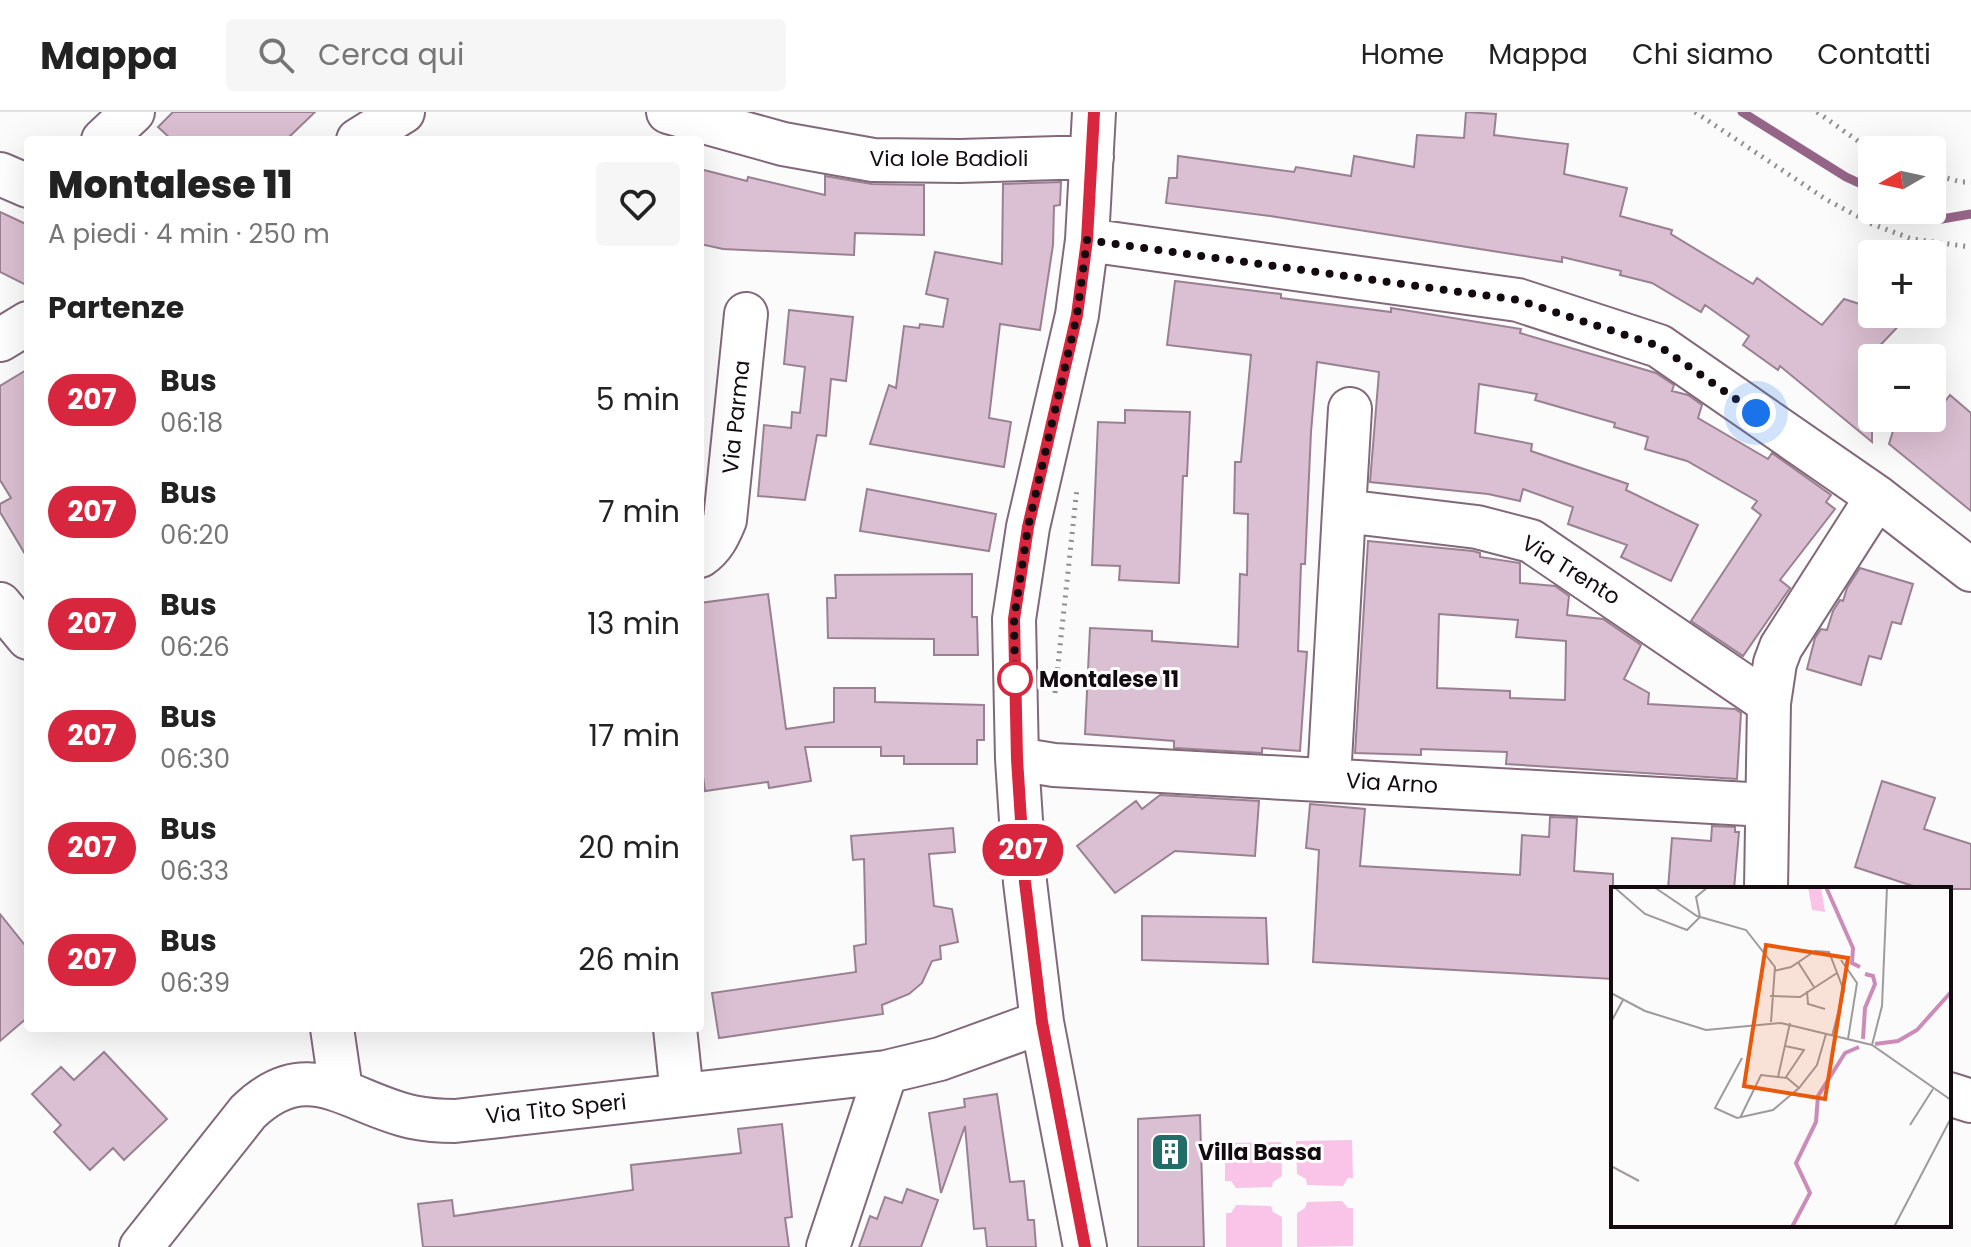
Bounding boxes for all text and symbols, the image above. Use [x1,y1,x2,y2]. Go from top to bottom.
search box [226,19,786,91]
text: Mappa [40,29,178,82]
icon: search [254,33,298,77]
text: Cerca qui [318,33,464,76]
text: Home [1361,35,1444,74]
text: Mappa [1488,35,1588,74]
text: Chi siamo [1632,35,1773,74]
text: Contatti [1817,35,1931,74]
north arrow [1858,136,1946,224]
map controls [1858,136,1946,432]
street label: Via Iole Badioli [870,143,1029,174]
text: Montalese 11 [48,158,292,211]
button: heart [596,162,680,246]
text: A piedi · 4 min · 250 m [48,216,330,252]
button: + [1858,240,1946,328]
text: Partenze [48,286,184,329]
button: − [1858,344,1946,432]
street label: Via Parma [715,358,757,476]
text: Bus [160,359,217,402]
text: 5 min [596,378,680,421]
text: 207 [67,380,117,419]
your location [1736,393,1776,433]
text: 06:18 [160,405,223,441]
text: Bus [160,471,217,514]
text: 7 min [598,490,680,533]
text: 207 [67,492,117,531]
text: 06:20 [160,517,230,553]
street label: Via Trento [1516,527,1626,613]
text: Bus [160,583,217,626]
text: 13 min [587,602,680,645]
text: 207 [67,604,117,643]
text: 06:26 [160,629,230,665]
marker: Montalese 11 [998,662,1032,696]
place label: Montalese 11 [1039,664,1179,695]
text: Bus [160,695,217,738]
text: 17 min [589,714,680,757]
text: 207 [67,716,117,755]
text: 06:30 [160,741,230,777]
street label: Via Arno [1345,765,1439,801]
text: Bus [160,807,217,850]
line badge: 207 [977,824,1069,876]
text: 20 min [578,826,680,869]
text: 207 [67,828,117,867]
text: 207 [998,830,1048,869]
text: 06:33 [160,853,229,889]
inset map [1611,887,1951,1227]
text: Bus [160,919,217,962]
text: 26 min [578,938,680,981]
text: 207 [67,940,117,979]
text: 06:39 [160,965,230,1001]
street label: Via Tito Speri [484,1086,628,1132]
building icon: Villa Bassa [1149,1131,1191,1173]
place label: Villa Bassa [1198,1137,1322,1168]

